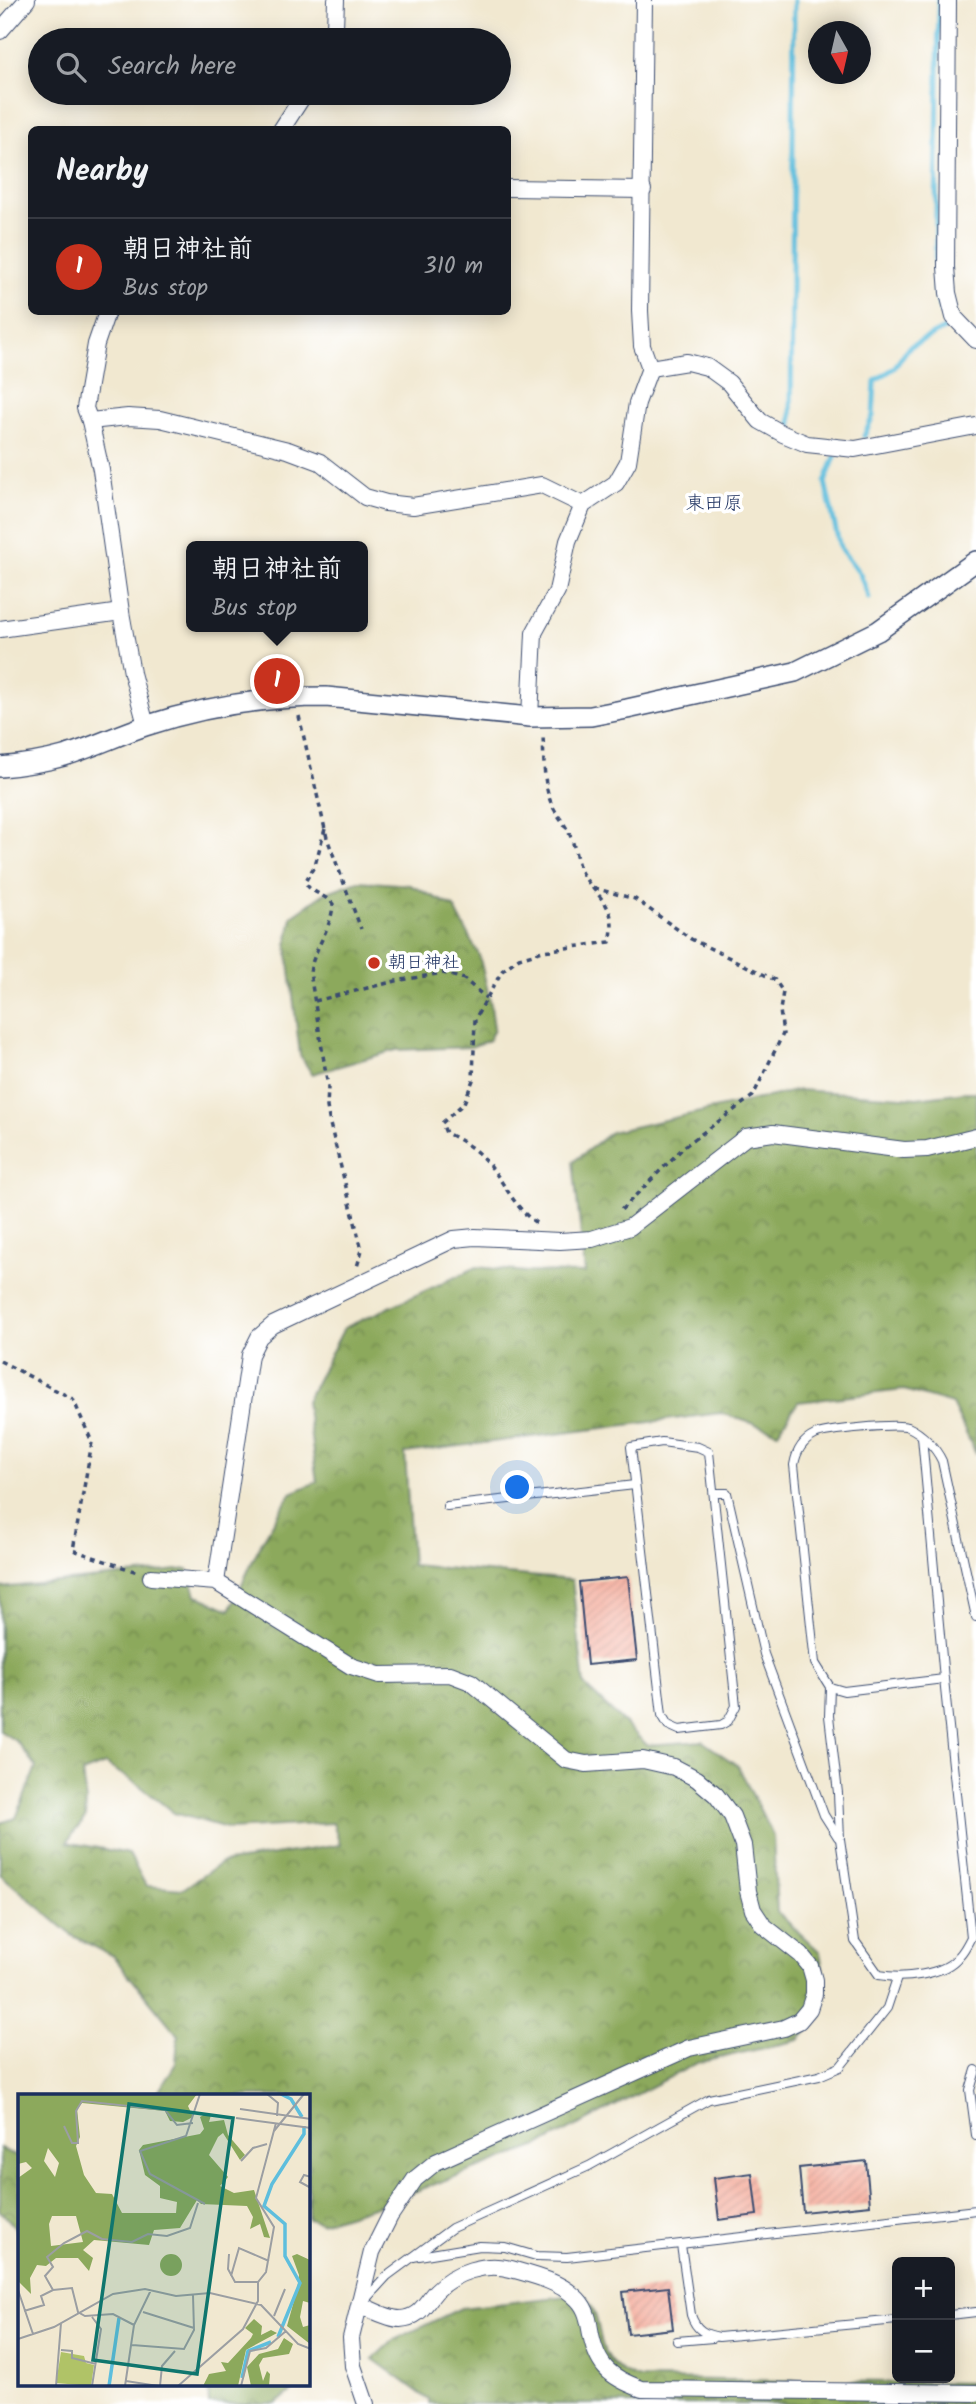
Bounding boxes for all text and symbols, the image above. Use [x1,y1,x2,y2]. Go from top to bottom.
north arrow [808,21,871,84]
search box [28,28,511,105]
text: Search here [108,46,236,88]
icon: search [52,48,90,86]
text: Nearby [56,148,148,196]
text: 朝日神社前 [123,229,253,271]
text: 1 [76,249,82,285]
text: 310 m [424,249,483,285]
text: Bus stop [123,271,208,307]
district label: 東田原 [685,489,743,519]
popup [186,541,368,632]
text: 朝日神社前 [212,549,342,591]
text: Bus stop [212,591,297,627]
pin: 1 [254,655,300,707]
place label: 朝日神社 [388,949,460,978]
marker: 朝日神社 [366,955,382,971]
your location [500,1470,534,1504]
inset map [18,2094,310,2386]
map controls [892,2257,955,2383]
button: + [892,2257,955,2320]
button: − [892,2320,955,2383]

